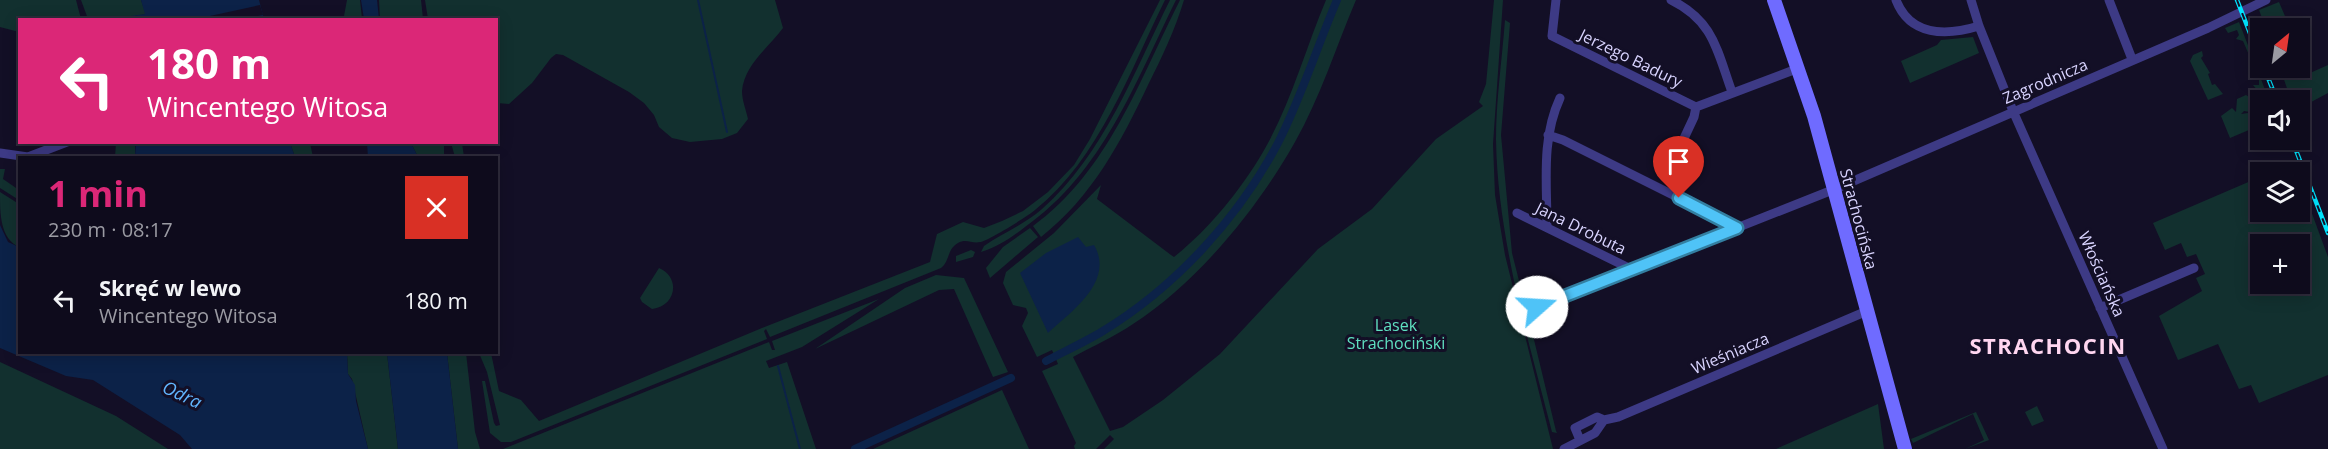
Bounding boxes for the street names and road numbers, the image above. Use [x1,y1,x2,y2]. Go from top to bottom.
street label: Jerzego Badury [1574,23,1687,93]
street label: Zagrodnicza [1999,53,2091,109]
street label: Strachocińska [1835,166,1883,272]
street label: Jana Drobuta [1530,196,1630,259]
street label: Włościańska [2073,228,2131,320]
street label: Wieśniacza [1688,327,1772,379]

